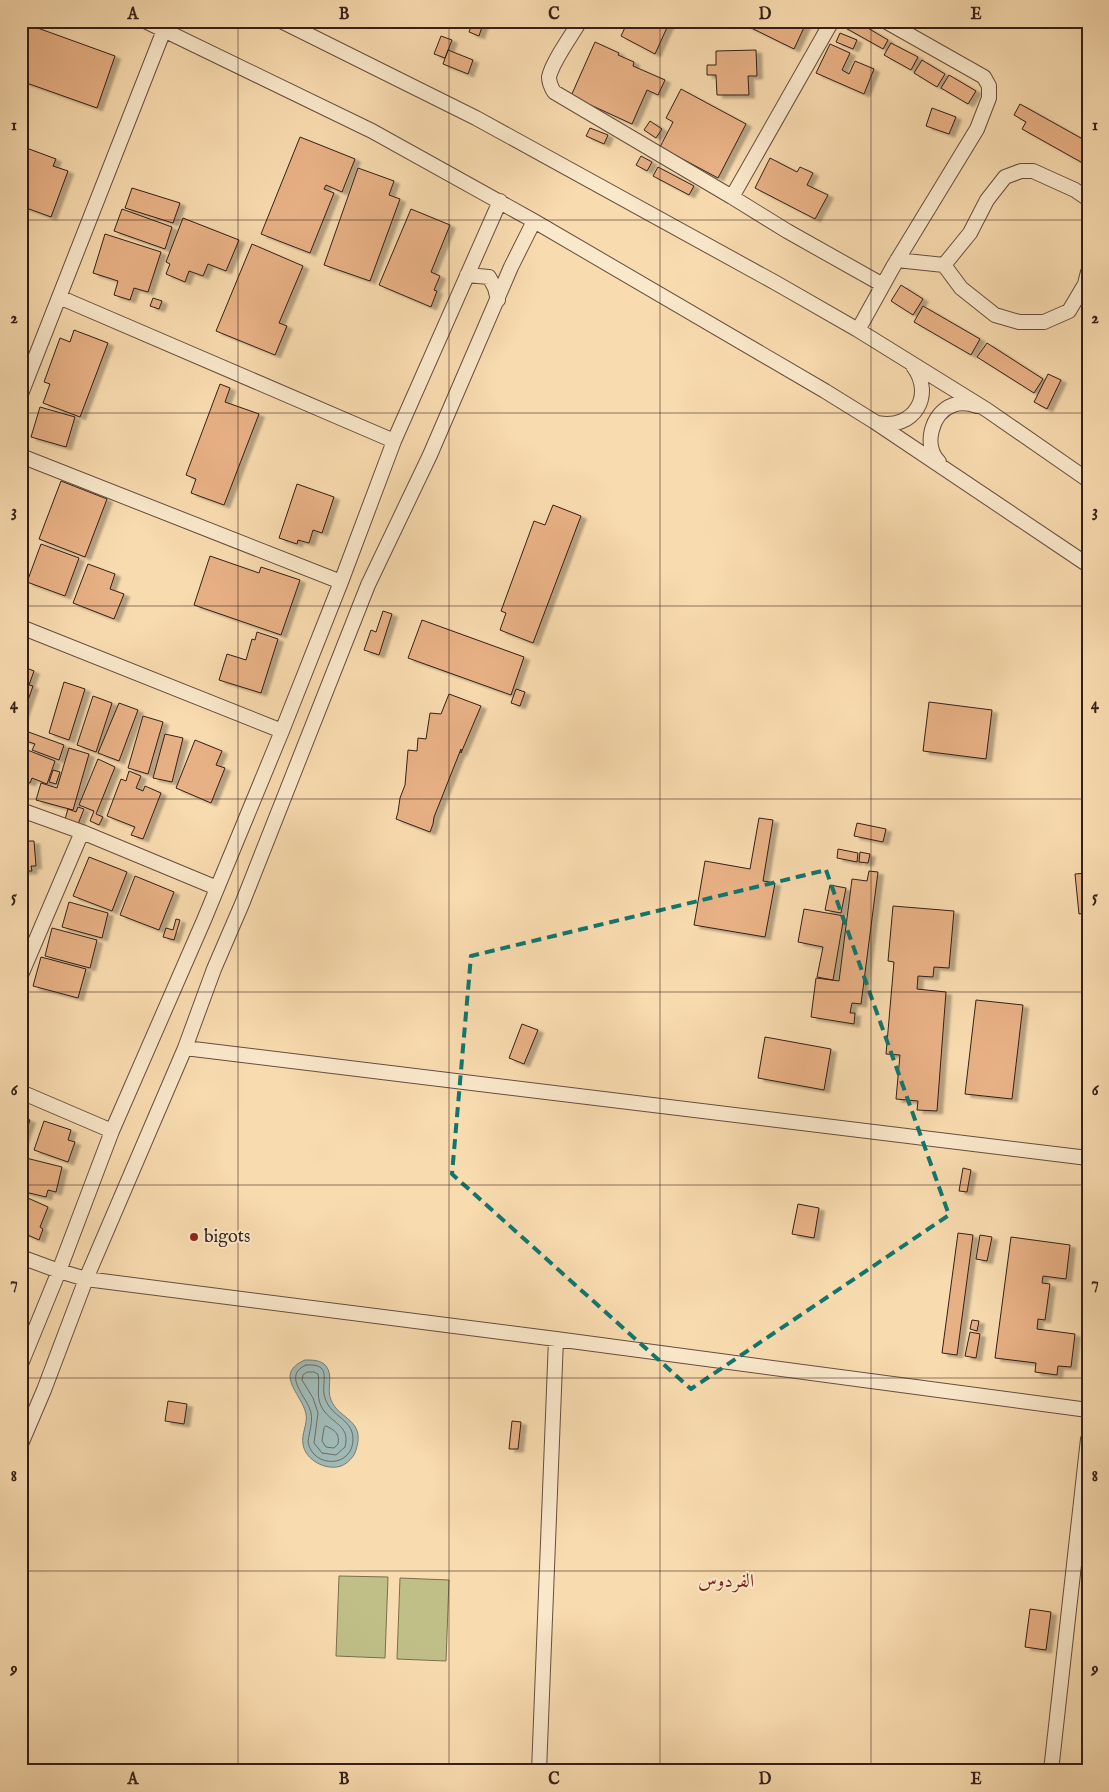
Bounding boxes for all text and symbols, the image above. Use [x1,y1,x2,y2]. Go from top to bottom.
text: A [127,5,140,25]
text: B [339,5,350,25]
text: C [548,5,560,25]
text: D [759,5,772,25]
text: E [970,5,982,25]
text: 1 [11,116,17,136]
text: 1 [1092,116,1098,136]
text: 2 [10,309,18,329]
text: 2 [1091,309,1099,329]
text: 3 [11,502,17,522]
text: 3 [1092,502,1098,522]
text: 4 [10,695,19,715]
text: 4 [1091,695,1100,715]
text: 5 [11,888,17,908]
text: 5 [1092,888,1098,908]
text: 6 [11,1081,19,1101]
text: 6 [1092,1081,1100,1101]
place label: bigots [204,1226,250,1249]
marker: bigots [188,1231,200,1243]
text: 7 [10,1274,18,1294]
text: 7 [1091,1274,1099,1294]
text: 8 [11,1467,17,1487]
text: 8 [1092,1467,1098,1487]
district label: الفردوس [698,1570,754,1594]
text: 9 [10,1660,18,1680]
text: 9 [1091,1660,1099,1680]
text: A [127,1770,140,1790]
text: B [339,1770,350,1790]
text: C [548,1770,560,1790]
text: D [759,1770,772,1790]
text: E [970,1770,982,1790]

